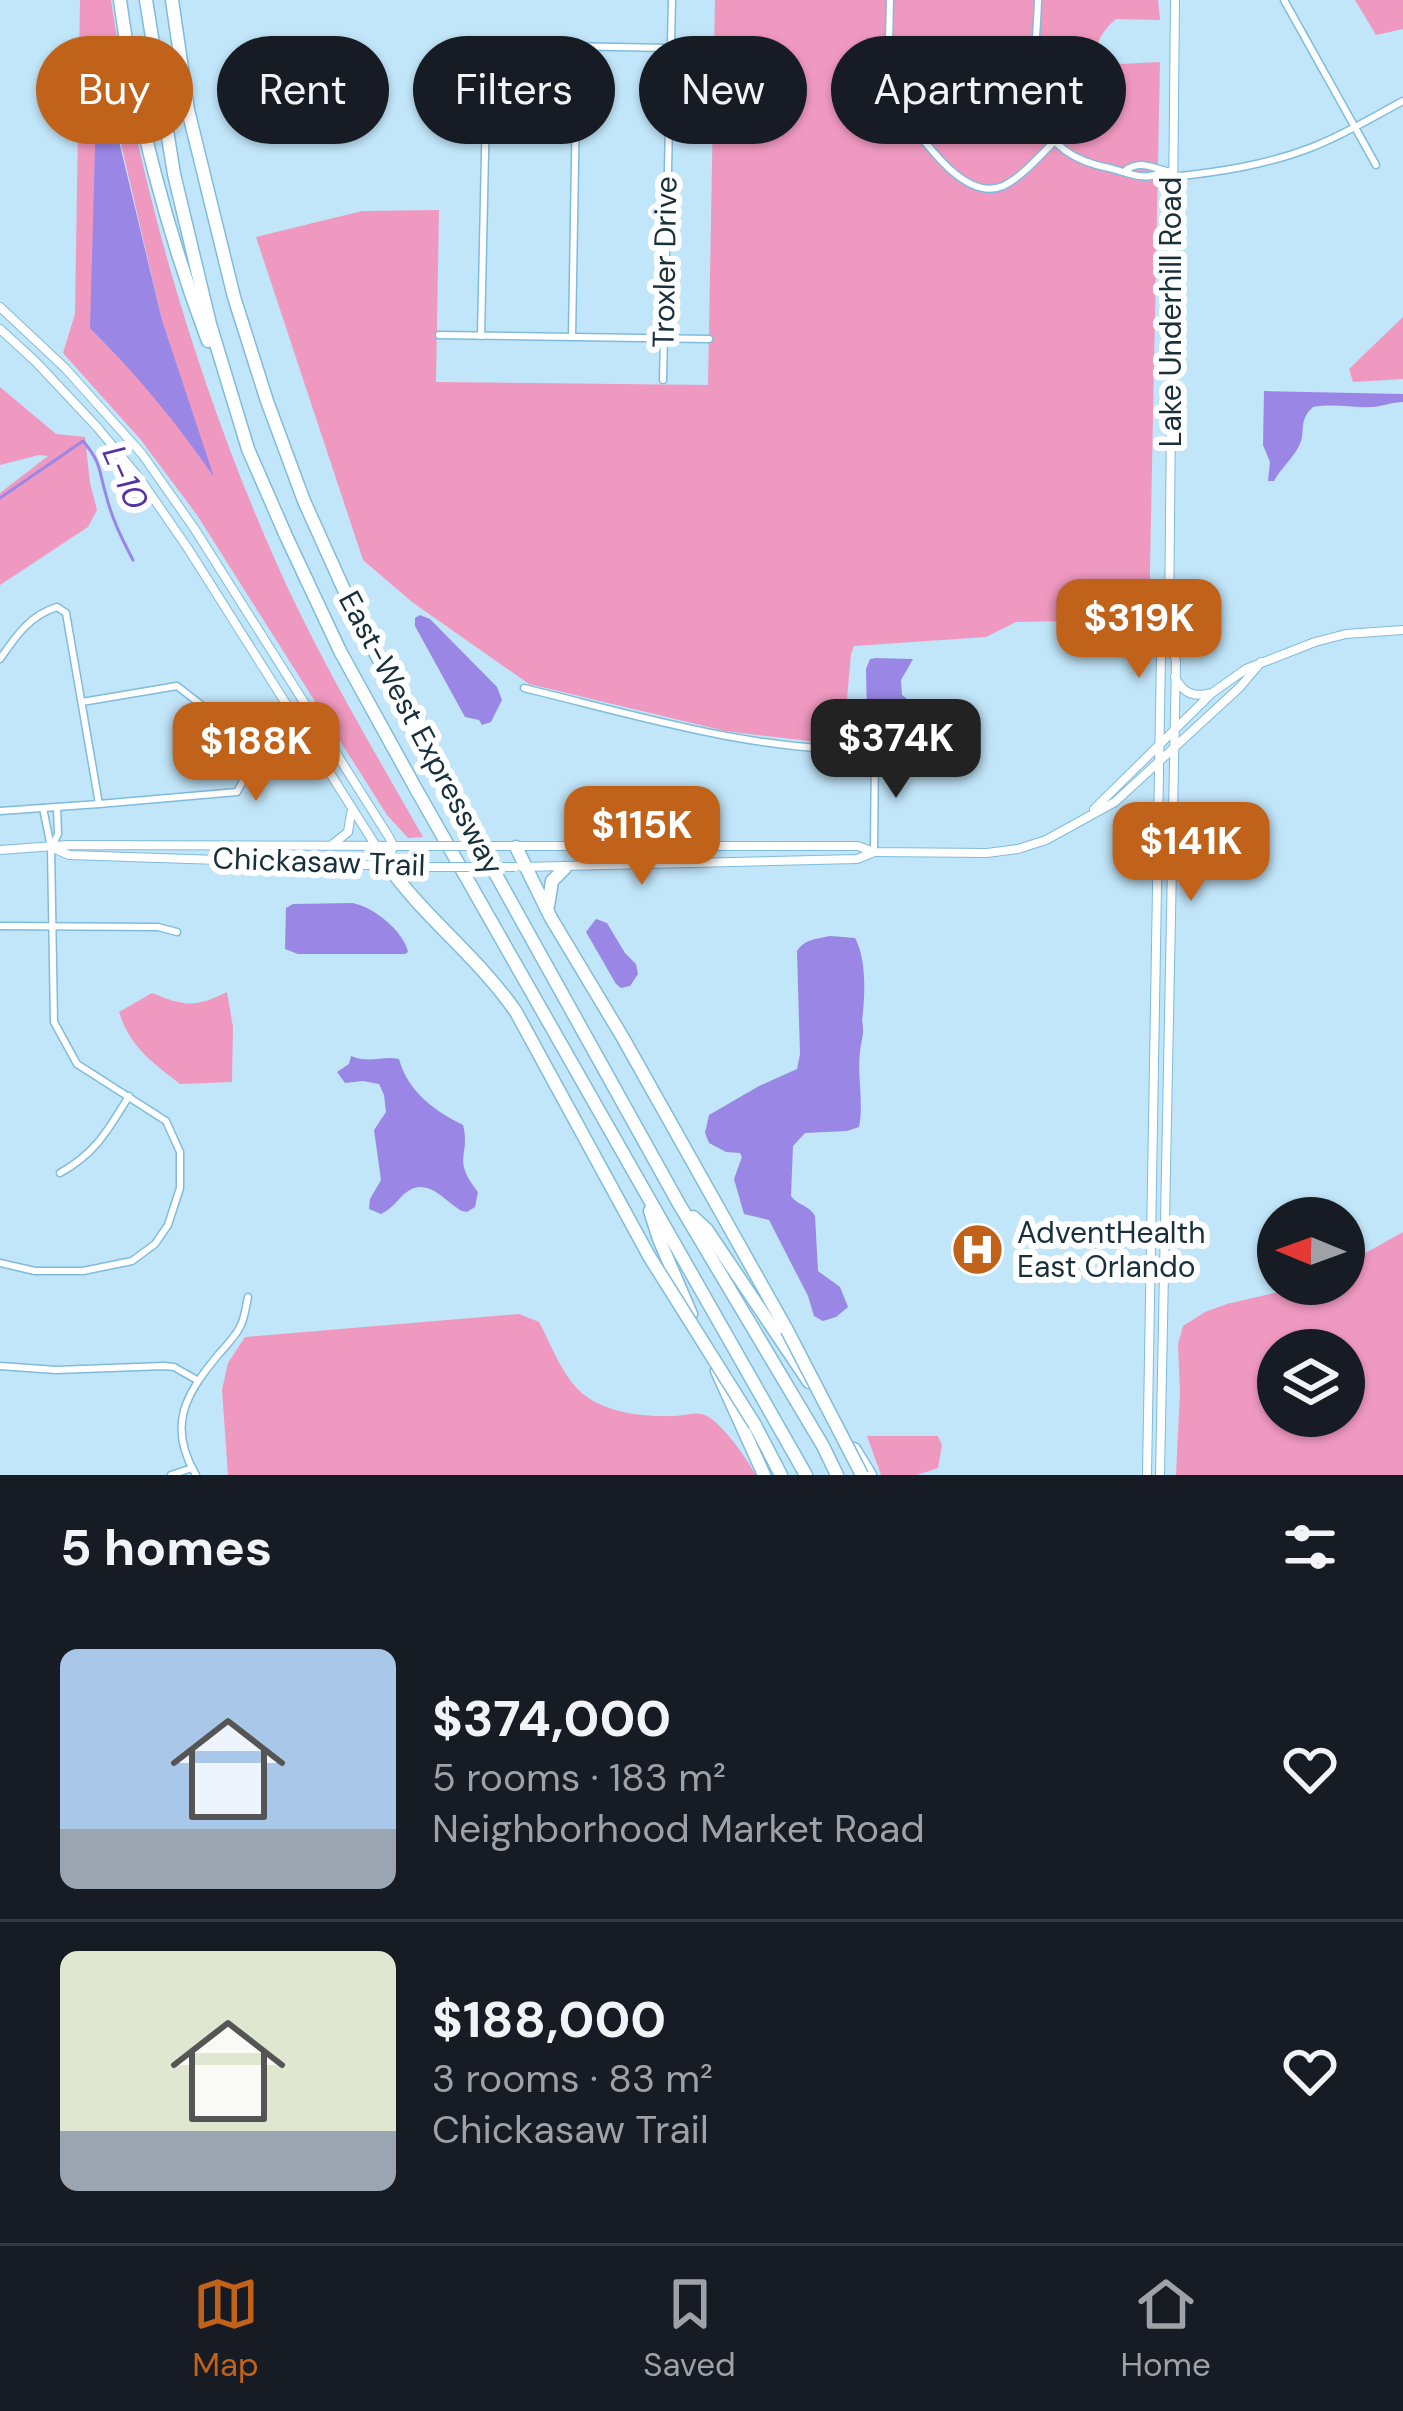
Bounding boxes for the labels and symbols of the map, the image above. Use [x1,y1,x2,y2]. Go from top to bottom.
street label: Troxler Drive [644,176,685,348]
street label: Lake Underhill Road [1151,177,1190,447]
water label: L-10 [92,438,159,516]
pin: $319K [1055,579,1223,681]
street label: East-West Expressway [330,584,513,882]
pin: $374K [812,699,980,801]
pin: $188K [172,702,340,804]
pin: $115K [558,786,726,888]
pin: $141K [1107,802,1275,904]
street label: Chickasaw Trail [212,838,426,885]
north arrow [1257,1197,1365,1305]
place label: AdventHealth East Orlando [1017,1213,1206,1286]
hospital icon: AdventHealth East Orlando [950,1222,1006,1278]

